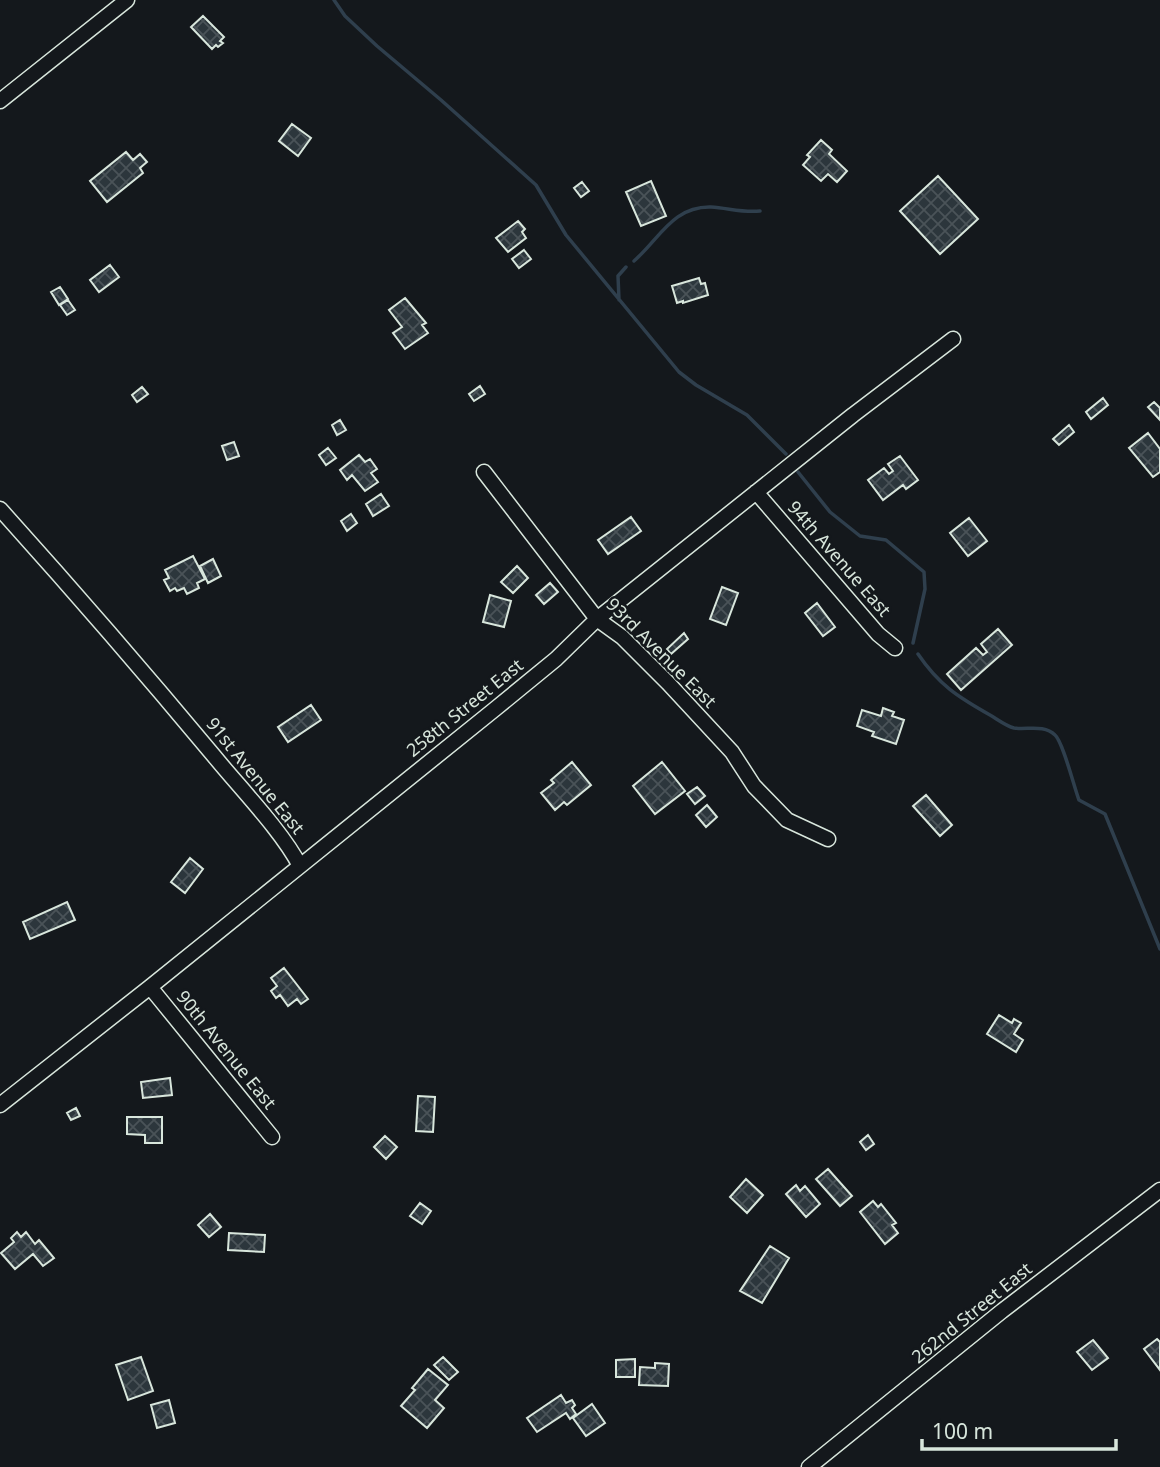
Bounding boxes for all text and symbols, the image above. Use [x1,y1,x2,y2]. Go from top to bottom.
street label: 94th Avenue East [783,495,897,622]
street label: 93rd Avenue East [601,592,722,713]
street label: 258th Street East [401,652,528,762]
street label: 91st Avenue East [201,712,311,839]
street label: 90th Avenue East [172,985,282,1114]
street label: 262nd Street East [906,1256,1037,1368]
scale bar [922,1408,1116,1452]
text: 100 m [932,1417,993,1445]

